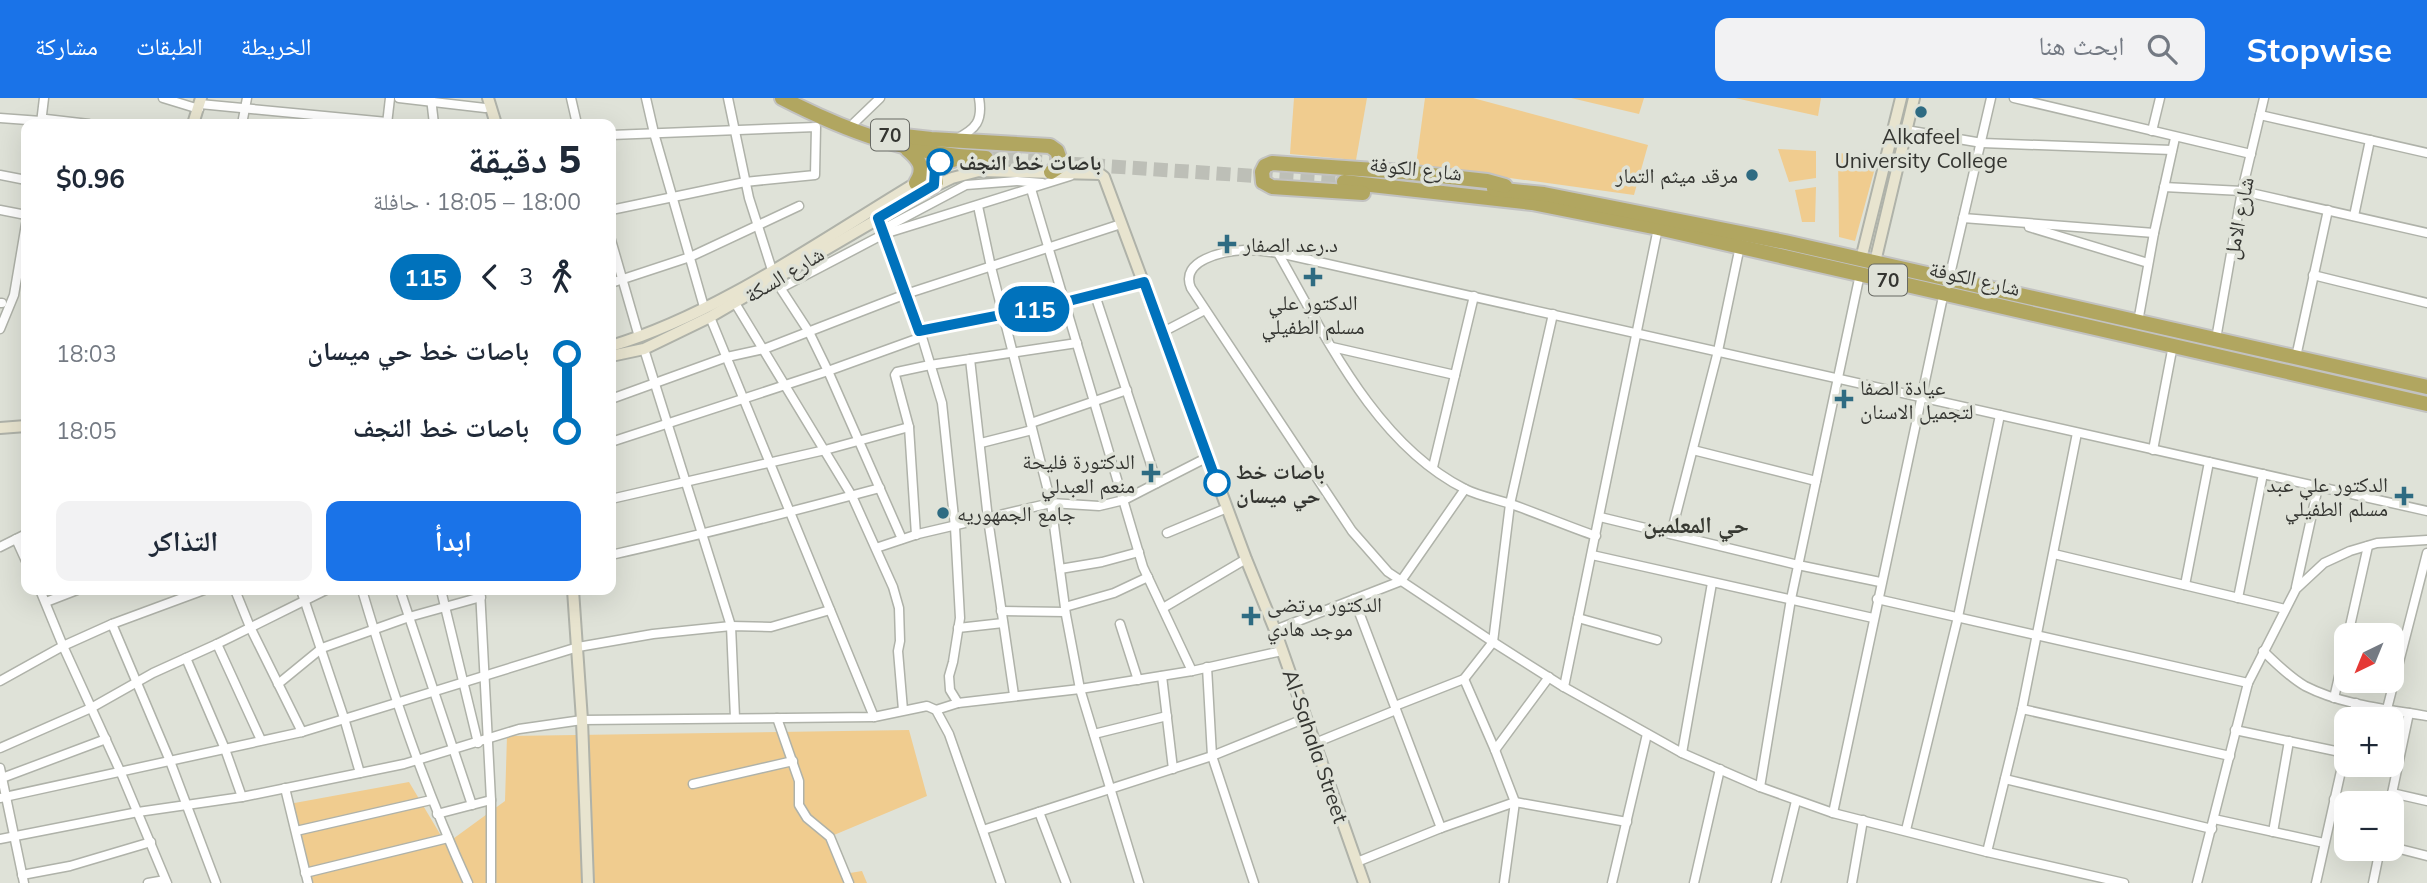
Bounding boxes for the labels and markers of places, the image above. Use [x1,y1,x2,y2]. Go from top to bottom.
marker: Alkafeel University College [1913,104,1929,120]
place label: Alkafeel University College [1834,123,2008,173]
marker: باصات خط النجف [927,149,953,175]
place label: باصات خط النجف [959,149,1101,175]
place label: مرقد ميثم التمار [1614,162,1738,190]
marker: مرقد ميثم التمار [1744,167,1760,183]
place label: د.رعد الصفار [1242,231,1338,257]
marker: د.رعد الصفار [1217,234,1237,254]
marker: الدكتور علي مسلم الطفيلي [1303,267,1323,287]
place label: الدكتور علي مسلم الطفيلي [1261,289,1365,343]
place label: عيادة الصفا لتجميل الاسنان [1860,374,1974,425]
marker: عيادة الصفا لتجميل الاسنان [1834,389,1854,409]
place label: الدكتورة فليحة منعم العبدلي [1022,448,1135,502]
place label: باصات خط حي ميسان [1236,458,1325,512]
marker: الدكتورة فليحة منعم العبدلي [1141,463,1161,483]
marker: باصات خط حي ميسان [1204,470,1230,496]
place label: الدكتور علي عبد مسلم الطفيلي [2267,471,2388,525]
marker: الدكتور علي عبد مسلم الطفيلي [2394,486,2414,506]
place label: جامع الجمهوريه [957,500,1075,527]
marker: جامع الجمهوريه [935,505,951,521]
place label: الدكتور مرتضى موجد هادي [1267,591,1382,645]
marker: الدكتور مرتضى موجد هادي [1241,606,1261,626]

